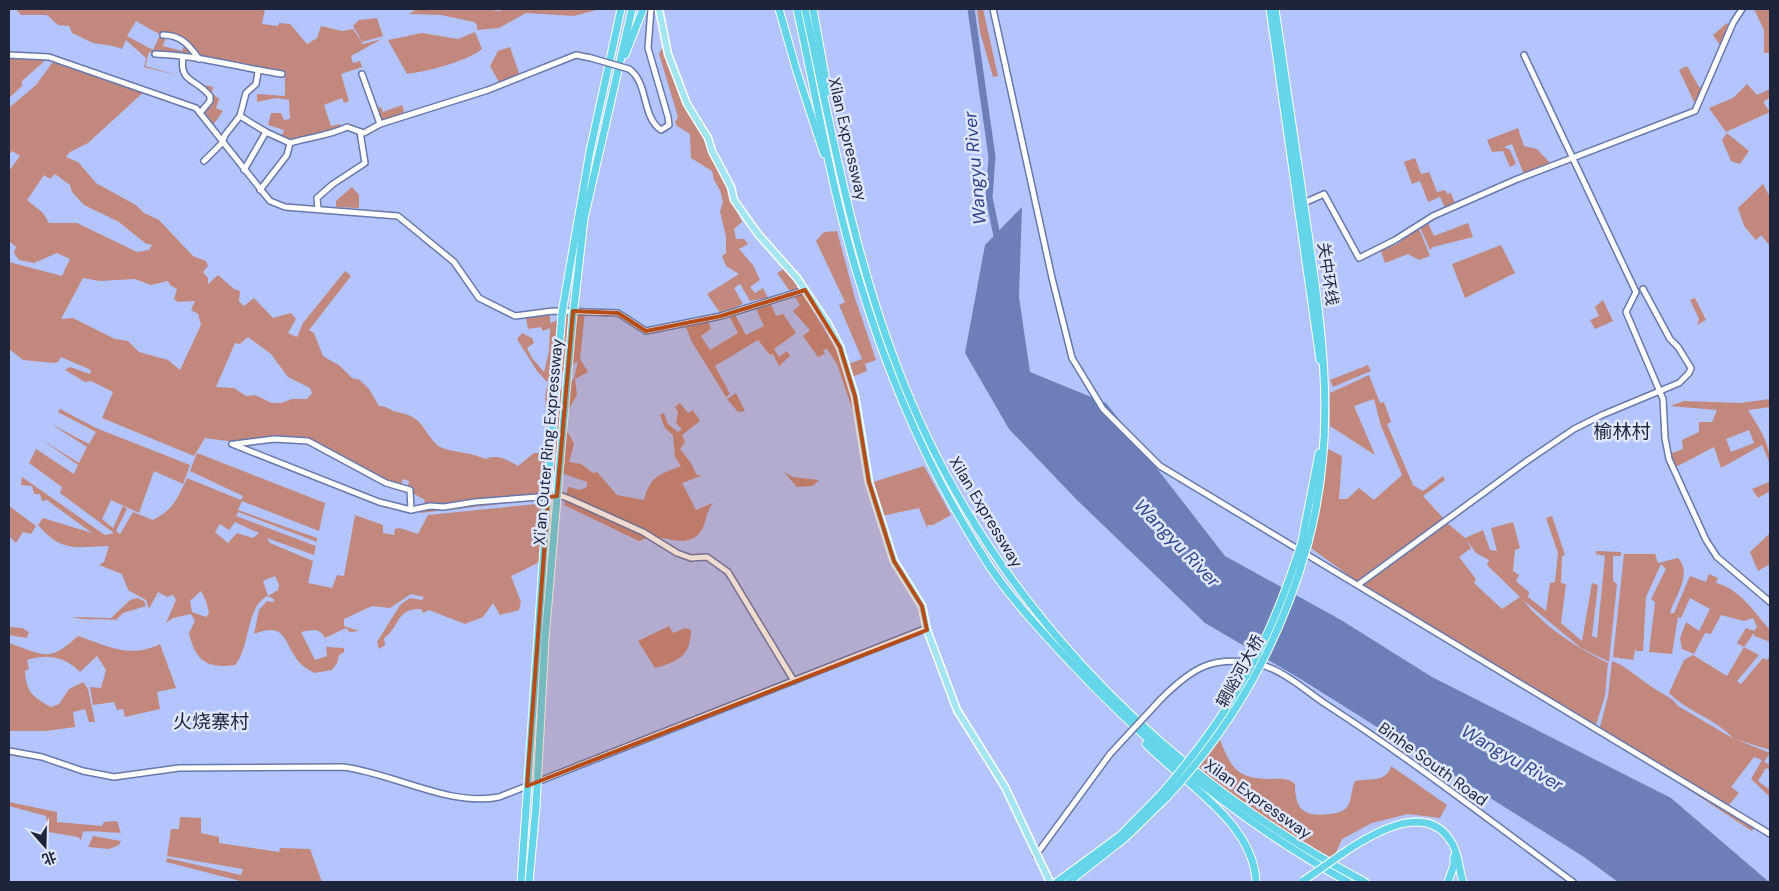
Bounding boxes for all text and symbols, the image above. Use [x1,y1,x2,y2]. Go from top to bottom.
street label: Xilan Expressway [824,75,872,203]
water label: Wangyu River [958,109,992,226]
street label: 关中环线 [1313,241,1343,307]
street label: Xi'an Outer Ring Expressway [528,338,568,546]
district label: 榆林村 [1593,419,1651,444]
street label: Xilan Expressway [945,453,1027,571]
water label: Wangyu River [1129,494,1226,593]
street label: 辋峪河大桥 [1211,631,1269,711]
district label: 火烧寨村 [173,709,249,734]
street label: Binhe South Road [1374,717,1492,811]
water label: Wangyu River [1457,719,1568,798]
street label: Xilan Expressway [1200,754,1316,844]
north arrow [20,821,70,871]
text: 北 [40,847,59,869]

